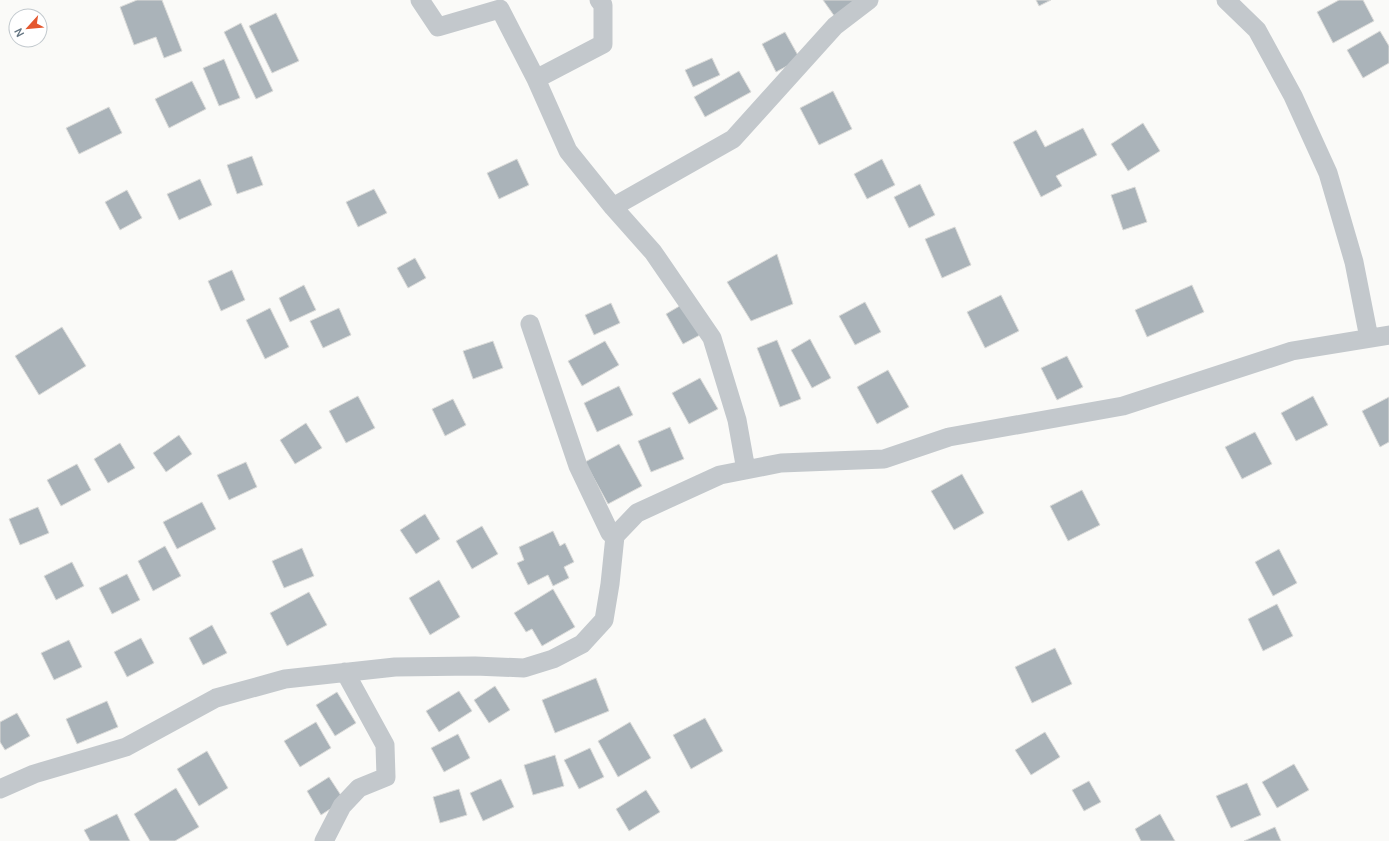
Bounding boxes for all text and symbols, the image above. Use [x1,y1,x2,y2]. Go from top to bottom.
north arrow [8,8,48,48]
text: N [10,26,27,40]

